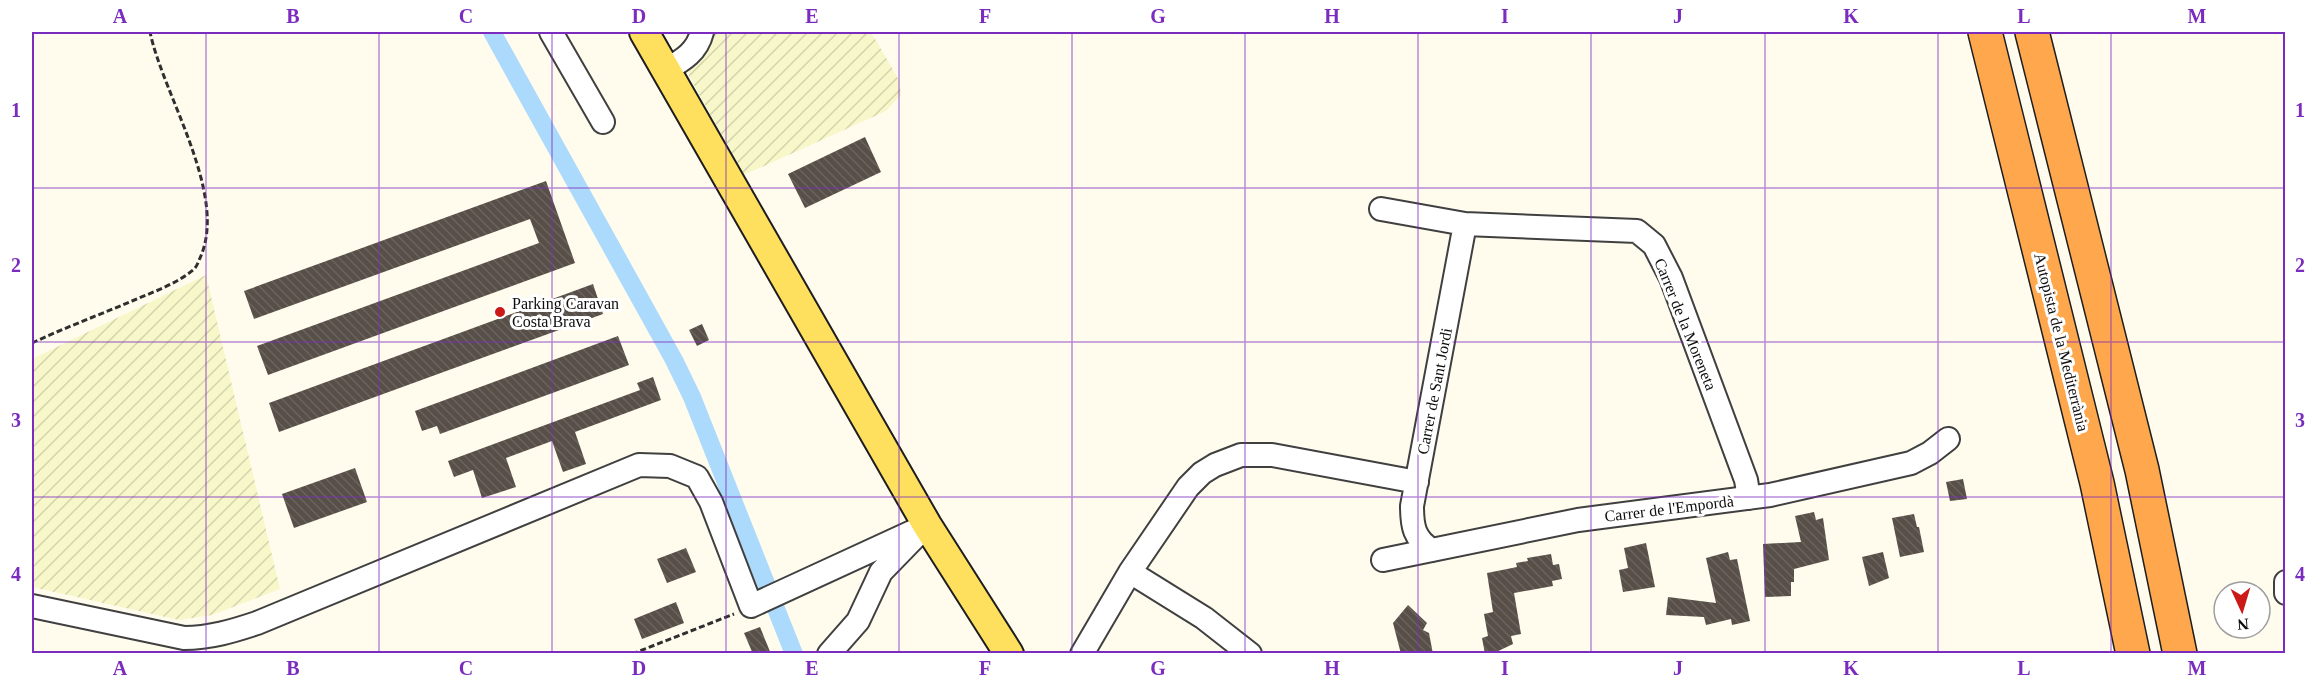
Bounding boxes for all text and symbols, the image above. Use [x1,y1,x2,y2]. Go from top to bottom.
text: A [113,5,128,27]
text: B [286,5,300,27]
text: C [459,5,473,27]
text: D [632,5,646,27]
text: E [805,5,819,27]
text: F [979,5,991,27]
text: G [1150,5,1166,27]
text: H [1324,5,1340,27]
text: I [1501,5,1509,27]
text: J [1673,5,1683,27]
text: K [1843,5,1859,27]
text: L [2017,5,2031,27]
text: M [2188,5,2207,27]
text: 1 [11,99,21,121]
text: 1 [2295,99,2305,121]
street label: Autopista de la Mediterrània [2030,251,2092,433]
text: 2 [11,254,21,276]
text: 2 [2295,254,2305,276]
street label: Carrer de la Moreneta [1651,256,1720,393]
place label: Parking Caravan Costa Brava [512,295,619,330]
marker: Parking Caravan Costa Brava [493,305,507,319]
street label: Carrer de Sant Jordi [1414,326,1455,456]
text: 3 [11,409,21,431]
text: 3 [2295,409,2305,431]
street label: Carrer de l'Empordà [1604,492,1735,526]
text: 4 [11,563,21,585]
text: 4 [2295,563,2305,585]
north arrow [2212,580,2272,640]
text: N [2236,616,2249,633]
text: A [113,657,128,679]
text: B [286,657,300,679]
text: C [459,657,473,679]
text: D [632,657,646,679]
text: E [805,657,819,679]
text: F [979,657,991,679]
text: G [1150,657,1166,679]
text: H [1324,657,1340,679]
text: I [1501,657,1509,679]
text: J [1673,657,1683,679]
text: K [1843,657,1859,679]
text: L [2017,657,2031,679]
text: M [2188,657,2207,679]

